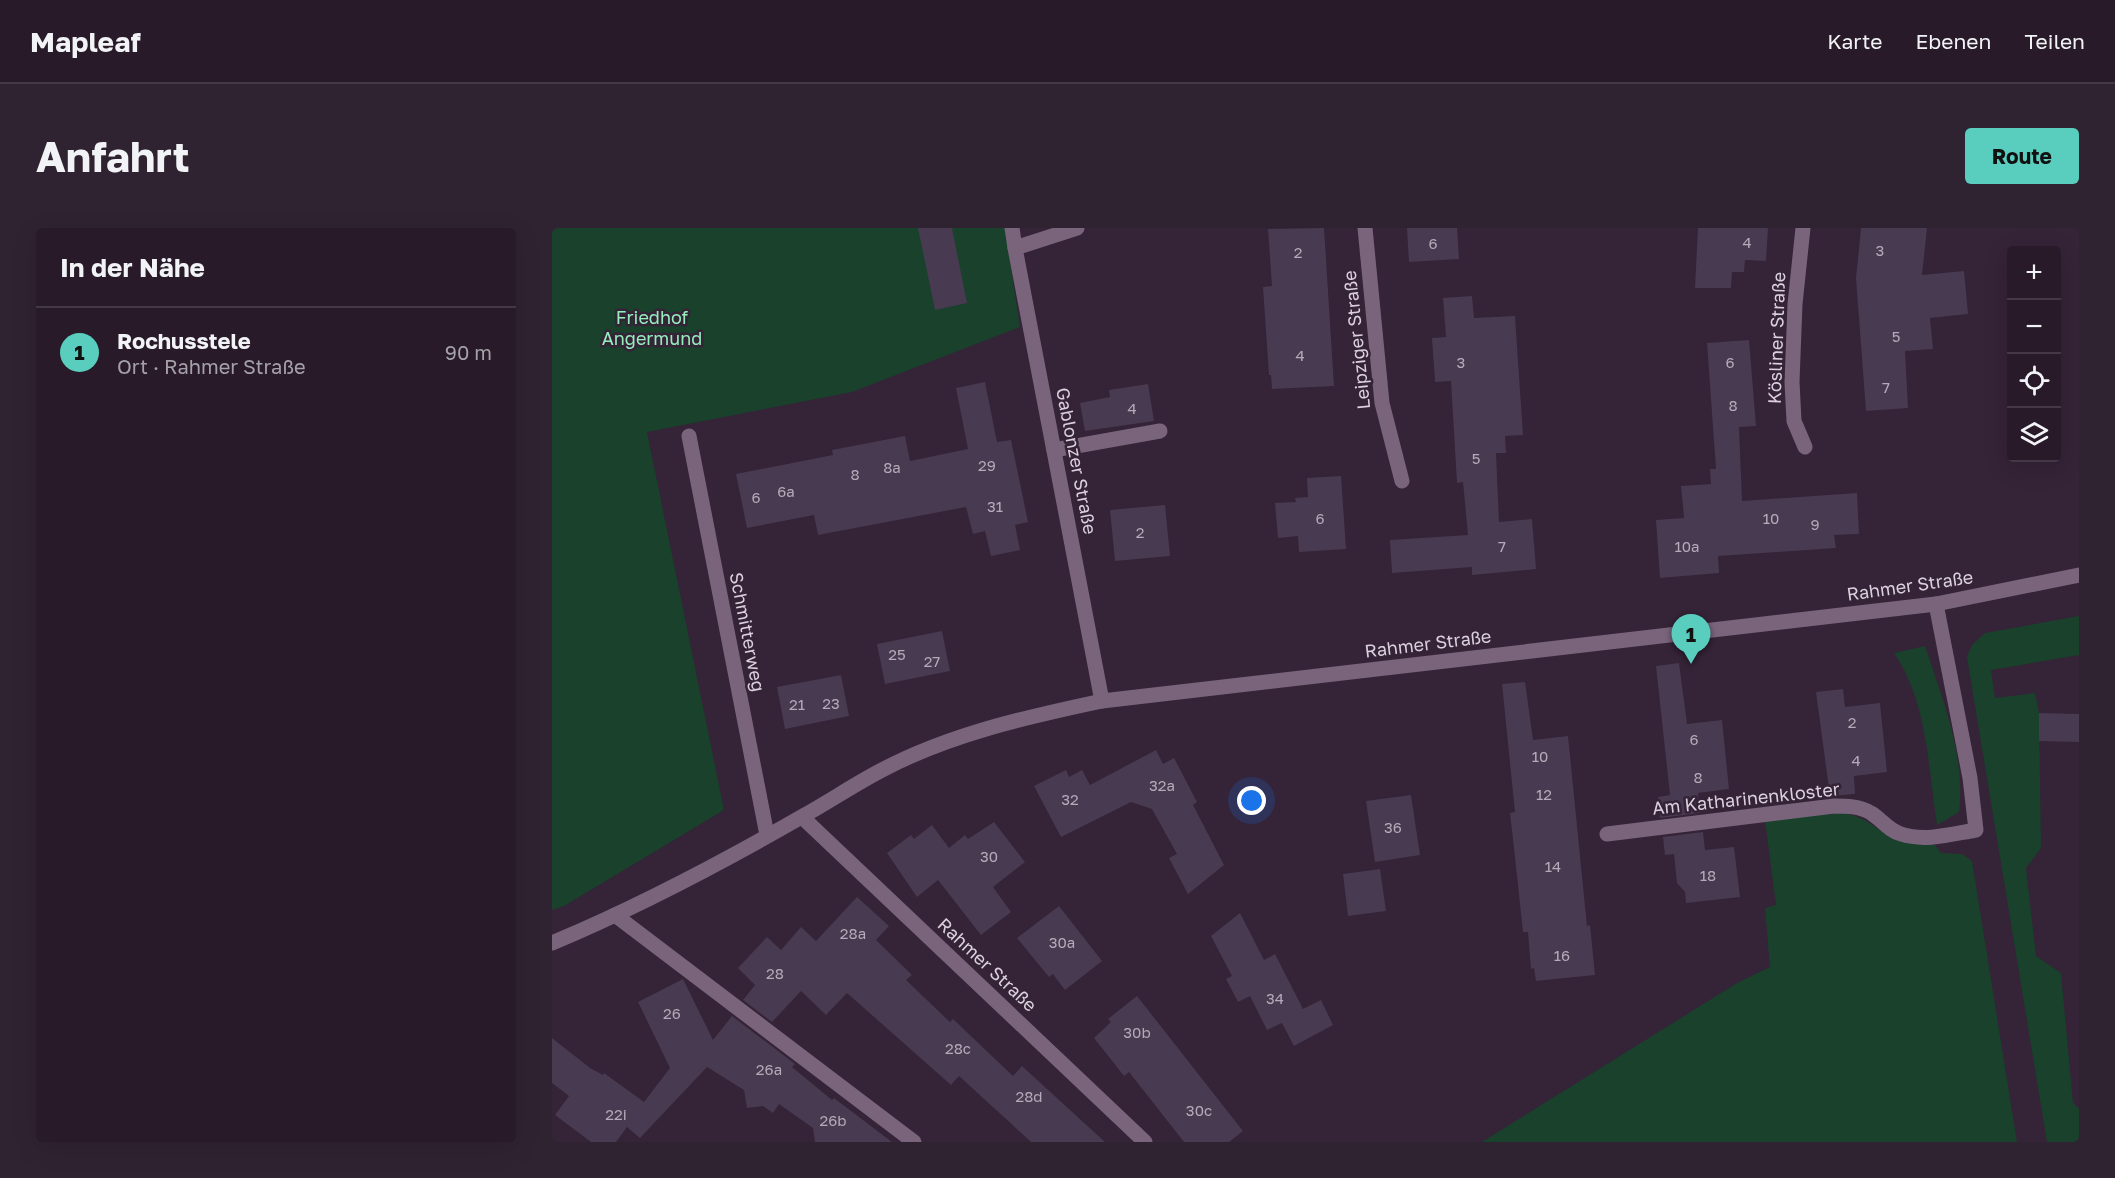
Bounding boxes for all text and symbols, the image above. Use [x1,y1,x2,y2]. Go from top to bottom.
text: Mapleaf [30,25,141,58]
text: Karte [1827,28,1883,54]
text: Ebenen [1916,28,1991,54]
text: Teilen [2024,28,2085,54]
button: Route [1965,128,2079,184]
text: Anfahrt [36,131,190,181]
house number: 4 [1742,233,1752,251]
house number: 6 [1428,234,1438,252]
house number: 3 [1876,241,1884,259]
house number: 2 [1294,243,1302,261]
map controls [2007,246,2061,462]
button: + [2007,246,2061,300]
text: In der Nähe [60,252,205,283]
street label: Leipziger Straße [1338,269,1374,411]
street label: Kösliner Straße [1763,271,1789,404]
button: − [2007,300,2061,354]
park label: Friedhof Angermund [602,306,702,349]
text: Rochusstele [117,327,251,354]
house number: 5 [1892,327,1900,345]
text: 1 [74,340,85,364]
text: 90 m [445,340,492,364]
house number: 4 [1295,346,1305,364]
house number: 3 [1457,353,1465,371]
house number: 6 [1725,353,1735,371]
text: Ort · Rahmer Straße [117,354,306,378]
button: locate [2007,354,2061,408]
house number: 7 [1882,378,1890,396]
street label: Gablonzer Straße [1052,386,1102,536]
house number: 8 [1728,396,1738,414]
house number: 4 [1127,399,1137,417]
button: layers [2007,408,2061,462]
house number: 5 [1472,449,1480,467]
house number: 29 [978,456,996,474]
house number: 8a [883,458,901,476]
house number: 8 [850,465,860,483]
house number: 6a [777,482,795,500]
house number: 6 [751,488,761,506]
house number: 31 [987,497,1003,515]
house number: 6 [1315,509,1325,527]
house number: 10 [1763,509,1779,527]
house number: 9 [1810,515,1820,533]
house number: 2 [1136,523,1144,541]
house number: 7 [1498,537,1506,555]
house number: 10a [1674,537,1700,555]
street label: Rahmer Straße [1845,565,1974,605]
street label: Schmitterweg [726,570,770,693]
pin: 1 [1672,614,1710,664]
street label: Rahmer Straße [1363,624,1492,662]
house number: 25 [888,645,906,663]
house number: 27 [924,652,940,670]
house number: 23 [822,694,840,712]
house number: 21 [789,695,805,713]
house number: 2 [1848,713,1856,731]
house number: 6 [1689,730,1699,748]
house number: 10 [1532,747,1548,765]
house number: 4 [1851,751,1861,769]
house number: 8 [1693,768,1703,786]
house number: 32a [1149,776,1175,794]
street label: Am Katharinenkloster [1651,777,1841,819]
house number: 12 [1536,785,1552,803]
your location [1237,786,1266,815]
house number: 32 [1061,790,1079,808]
house number: 36 [1384,818,1402,836]
house number: 30 [980,847,998,865]
house number: 14 [1545,857,1561,875]
house number: 18 [1700,866,1716,884]
street label: Rahmer Straße [934,913,1042,1016]
house number: 28a [840,924,866,942]
house number: 30a [1049,933,1075,951]
house number: 16 [1554,946,1570,964]
house number: 28 [766,964,784,982]
house number: 34 [1266,989,1284,1007]
house number: 26 [663,1004,681,1022]
house number: 30b [1123,1023,1151,1041]
house number: 28c [945,1039,971,1057]
house number: 26a [756,1060,782,1078]
house number: 28d [1015,1087,1043,1105]
house number: 30c [1186,1101,1212,1119]
house number: 22i [605,1105,627,1123]
house number: 26b [819,1111,847,1129]

